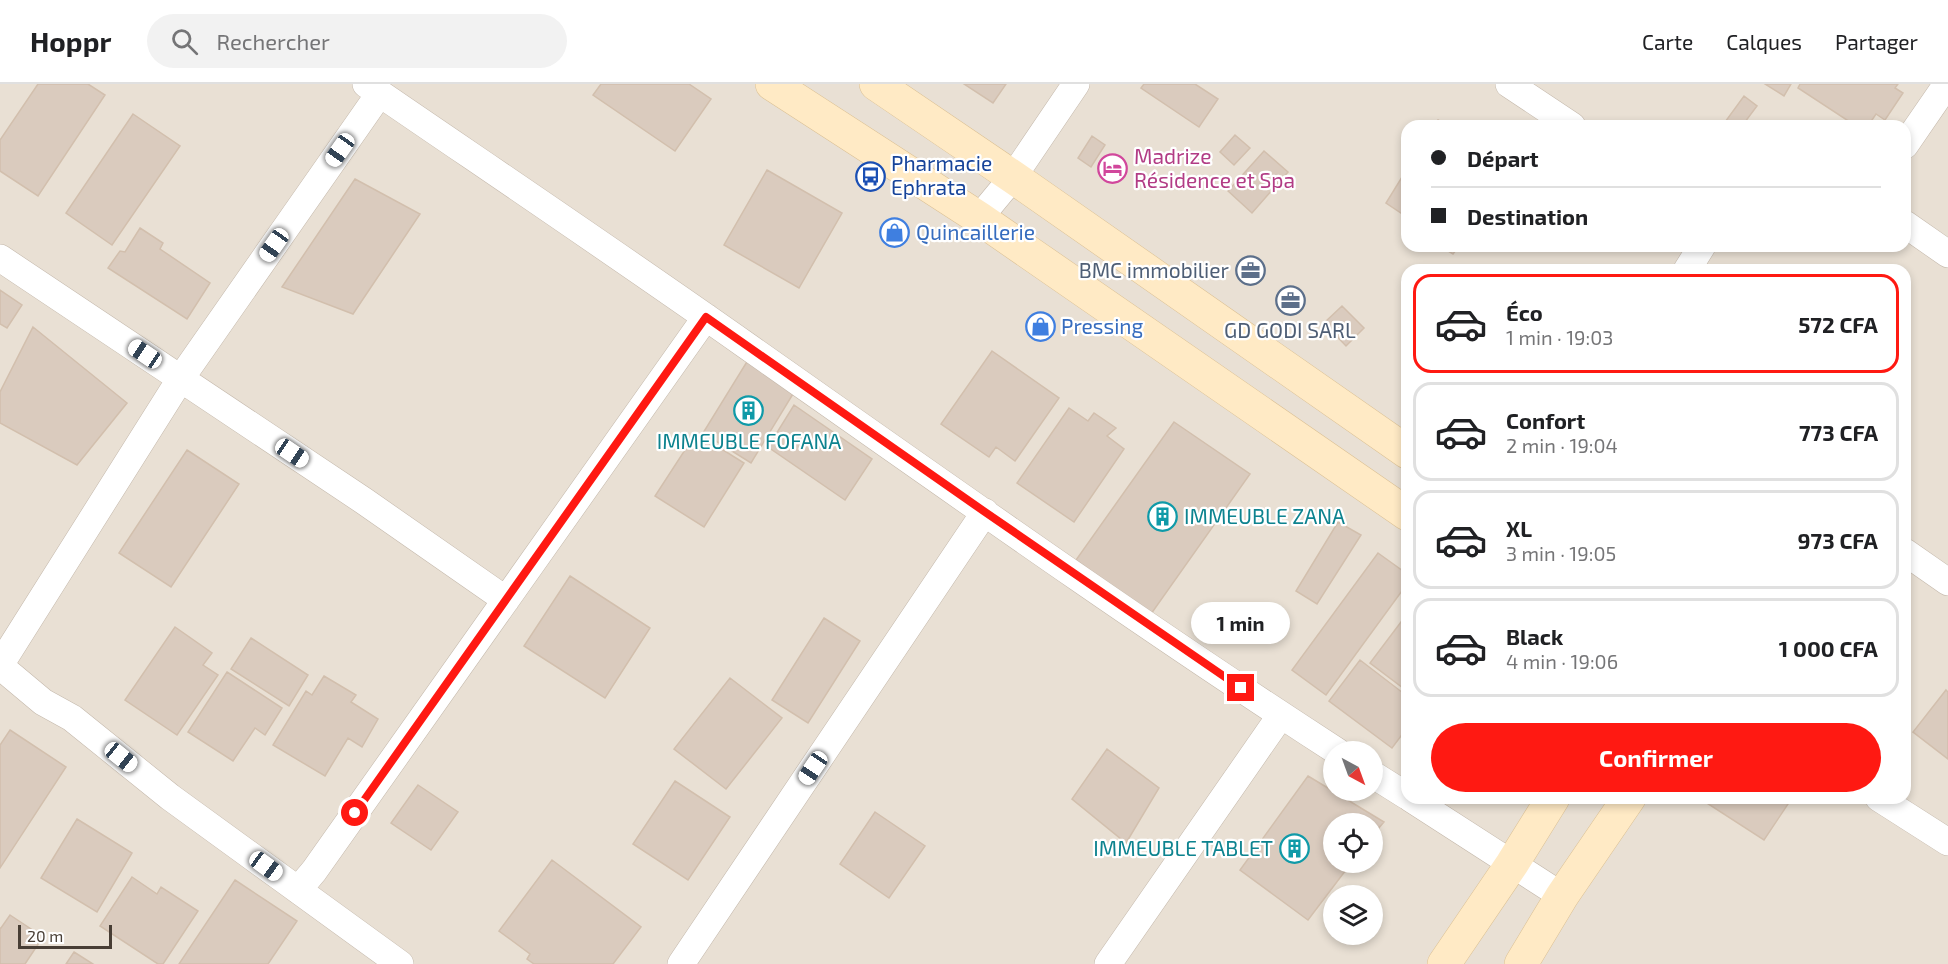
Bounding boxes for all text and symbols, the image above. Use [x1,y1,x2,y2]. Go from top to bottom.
search box [147,14,567,68]
text: Hoppr [30,24,111,58]
icon: search [168,25,201,58]
text: Rechercher [216,28,330,54]
text: Carte [1642,29,1693,54]
text: Calques [1726,29,1802,54]
text: Partager [1835,29,1918,54]
car [322,130,358,170]
place label: Madrize Résidence et Spa [1134,143,1295,192]
text: Départ [1467,145,1539,171]
place label: Pharmacie Ephrata [891,150,992,199]
hotel icon: Madrize Résidence et Spa [1097,153,1129,185]
bus stop icon: Pharmacie Ephrata [854,160,886,192]
text: Destination [1467,203,1588,229]
shop icon: Quincaillerie [879,217,911,249]
place label: Quincaillerie [916,219,1035,245]
car [256,225,292,265]
office icon: BMC immobilier [1234,255,1266,287]
place label: BMC immobilier [1079,257,1230,282]
office icon: GD GODI SARL [1274,284,1306,316]
icon: car [1434,297,1488,351]
text: Éco [1506,299,1543,325]
shop icon: Pressing [1024,311,1056,343]
text: 572 CFA [1798,311,1878,337]
place label: Pressing [1061,313,1144,338]
place label: GD GODI SARL [1224,317,1356,342]
text: 1 min · 19:03 [1506,325,1613,349]
car [125,336,165,372]
building icon: IMMEUBLE FOFANA [733,395,765,427]
icon: car [1434,405,1488,459]
text: Confort [1506,407,1585,433]
text: 773 CFA [1799,419,1878,445]
place label: IMMEUBLE FOFANA [657,428,841,453]
text: 2 min · 19:04 [1506,433,1618,457]
car [272,435,312,471]
building icon: IMMEUBLE ZANA [1147,501,1179,533]
place label: IMMEUBLE ZANA [1184,503,1345,528]
icon: car [1434,513,1488,567]
text: XL [1506,515,1532,541]
text: 973 CFA [1798,527,1878,553]
text: 3 min · 19:05 [1506,541,1616,565]
callout: 1 min [1192,601,1290,643]
text: 1 min [1216,611,1265,635]
icon: car [1434,621,1488,675]
text: Black [1506,623,1563,649]
text: 1 000 CFA [1779,635,1878,661]
text: 4 min · 19:06 [1506,649,1618,673]
route end [1227,674,1254,701]
button: Confirmer [1431,723,1881,792]
car [101,739,141,775]
north arrow [1323,741,1383,801]
map controls [1323,741,1383,945]
car [795,748,831,788]
route start [341,799,368,826]
button: locate [1323,813,1383,873]
building icon: IMMEUBLE TABLET [1278,833,1310,865]
place label: IMMEUBLE TABLET [1093,835,1273,860]
car [246,848,286,884]
button: layers [1323,885,1383,945]
scale bar [18,922,112,950]
text: 20 m [27,926,63,945]

